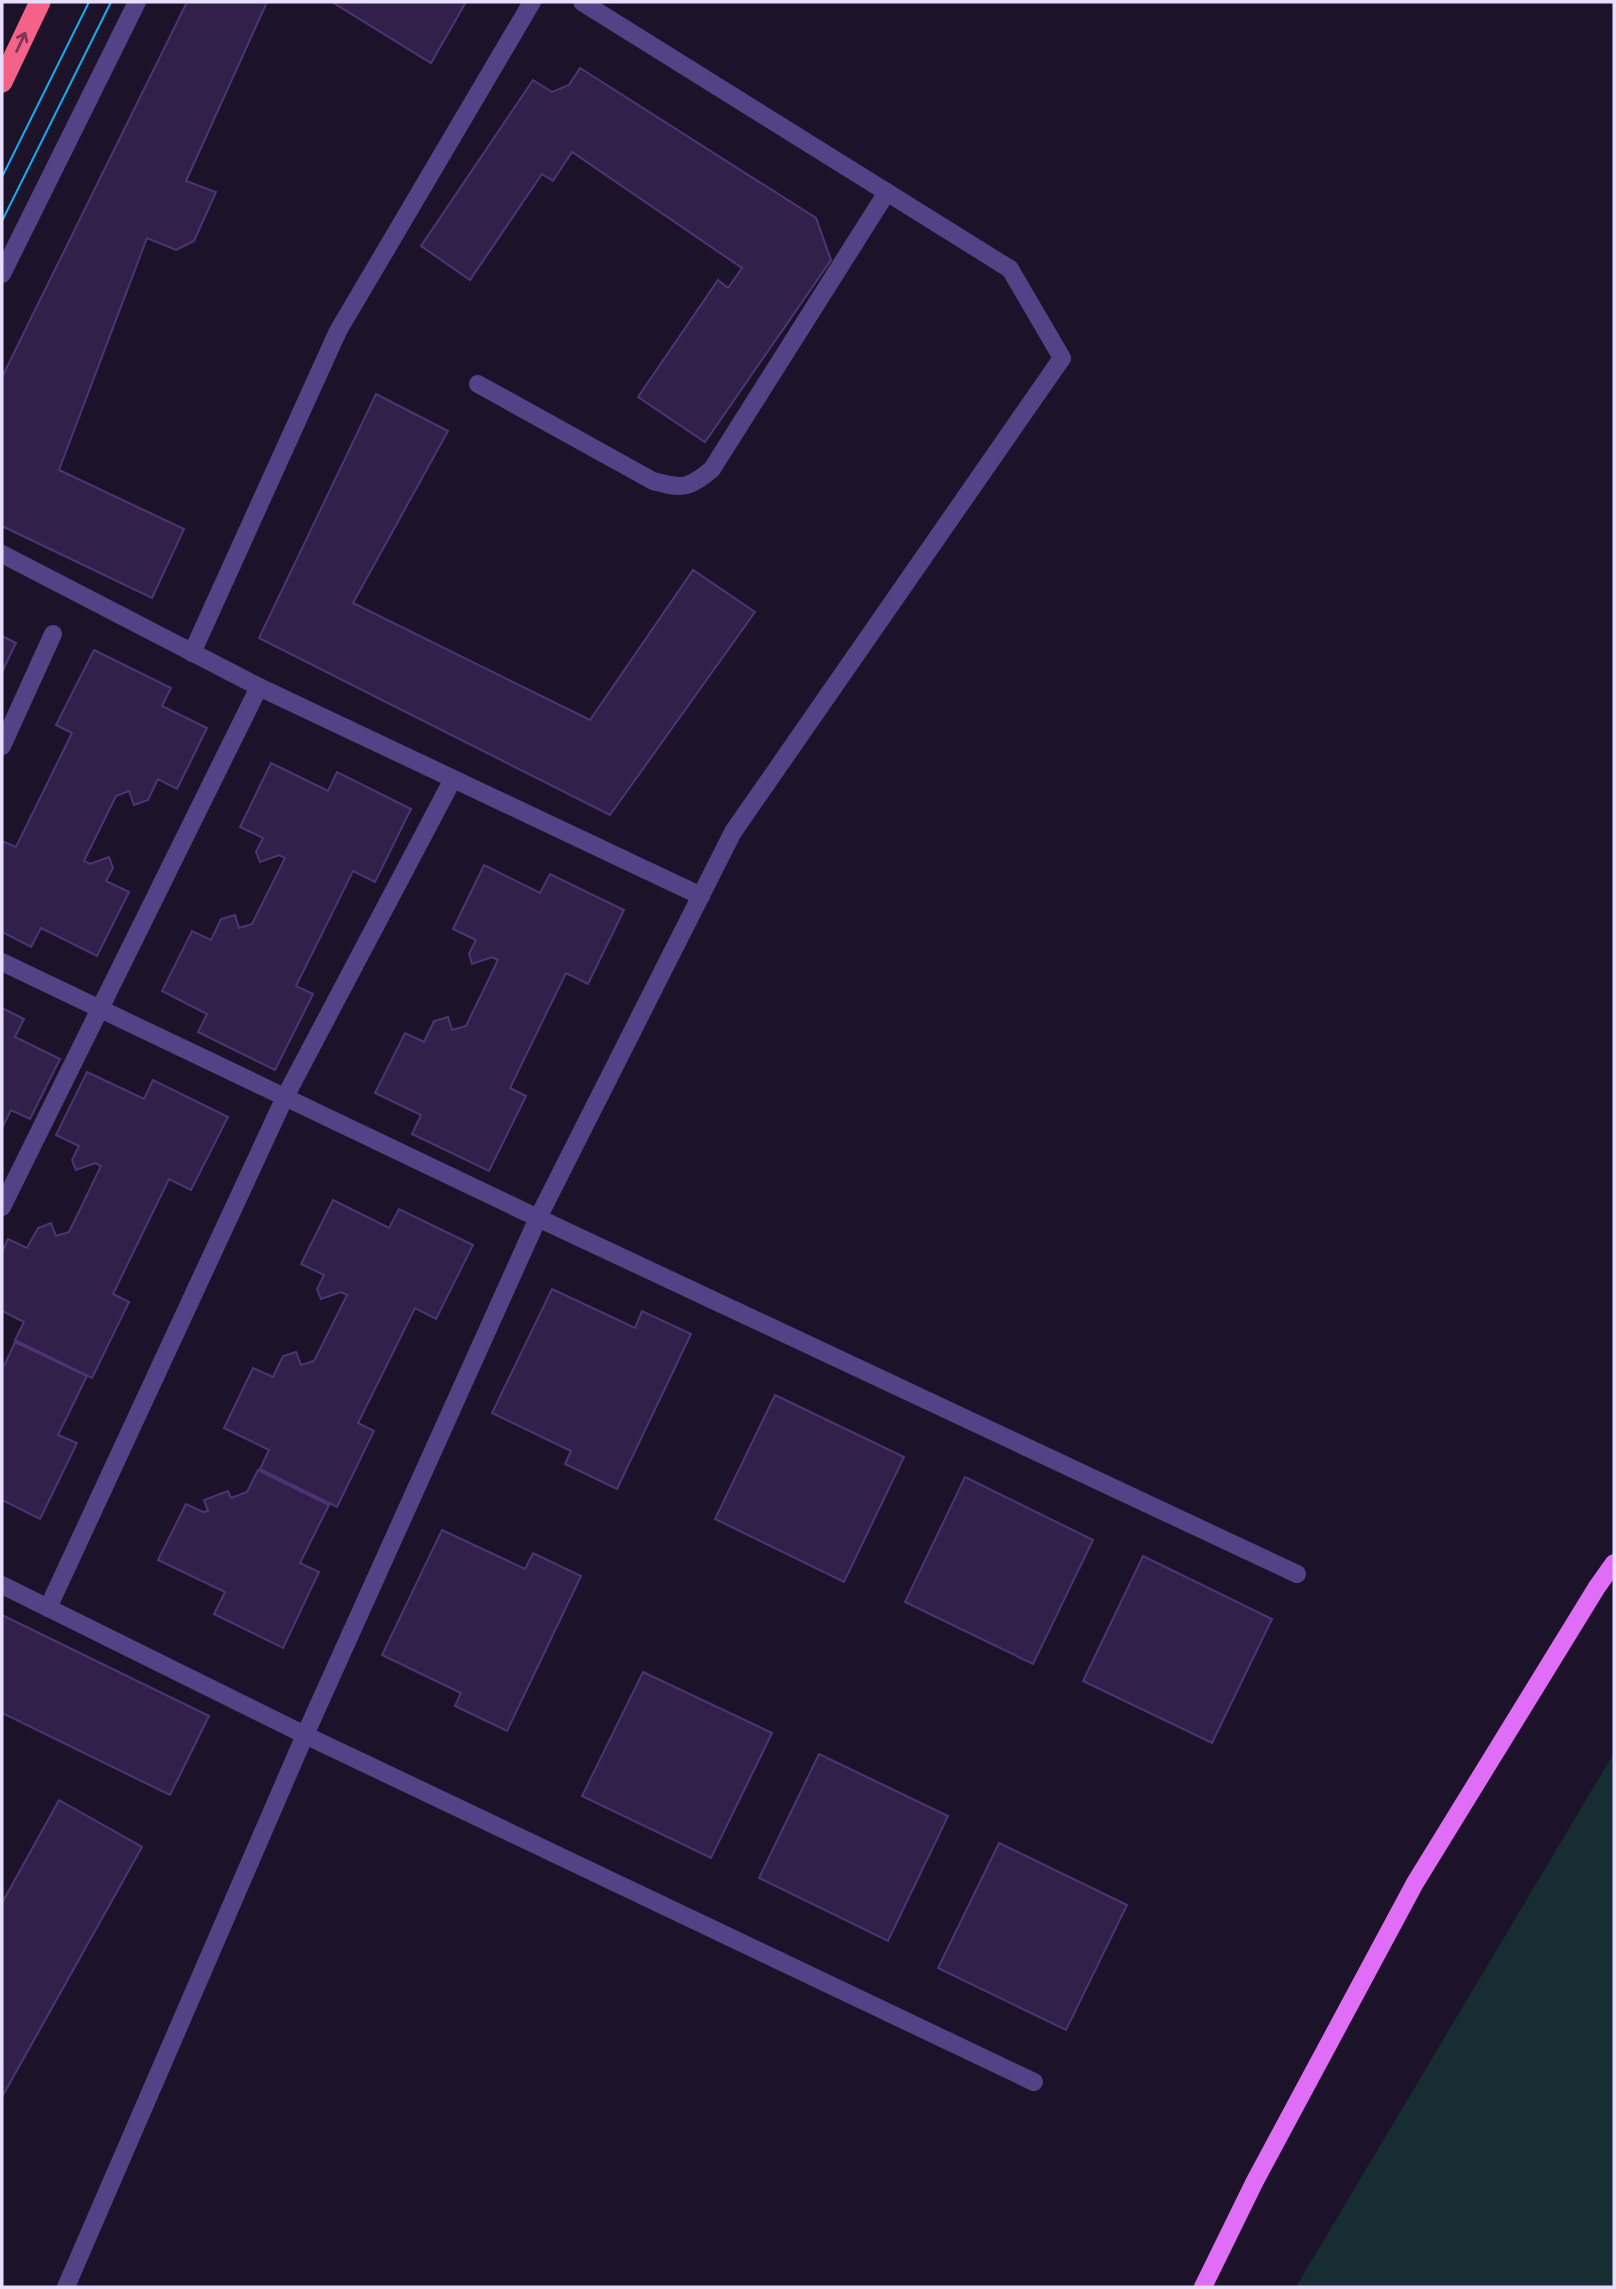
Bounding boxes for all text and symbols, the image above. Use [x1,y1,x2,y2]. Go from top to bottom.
one-way arrow [15,32,28,53]

